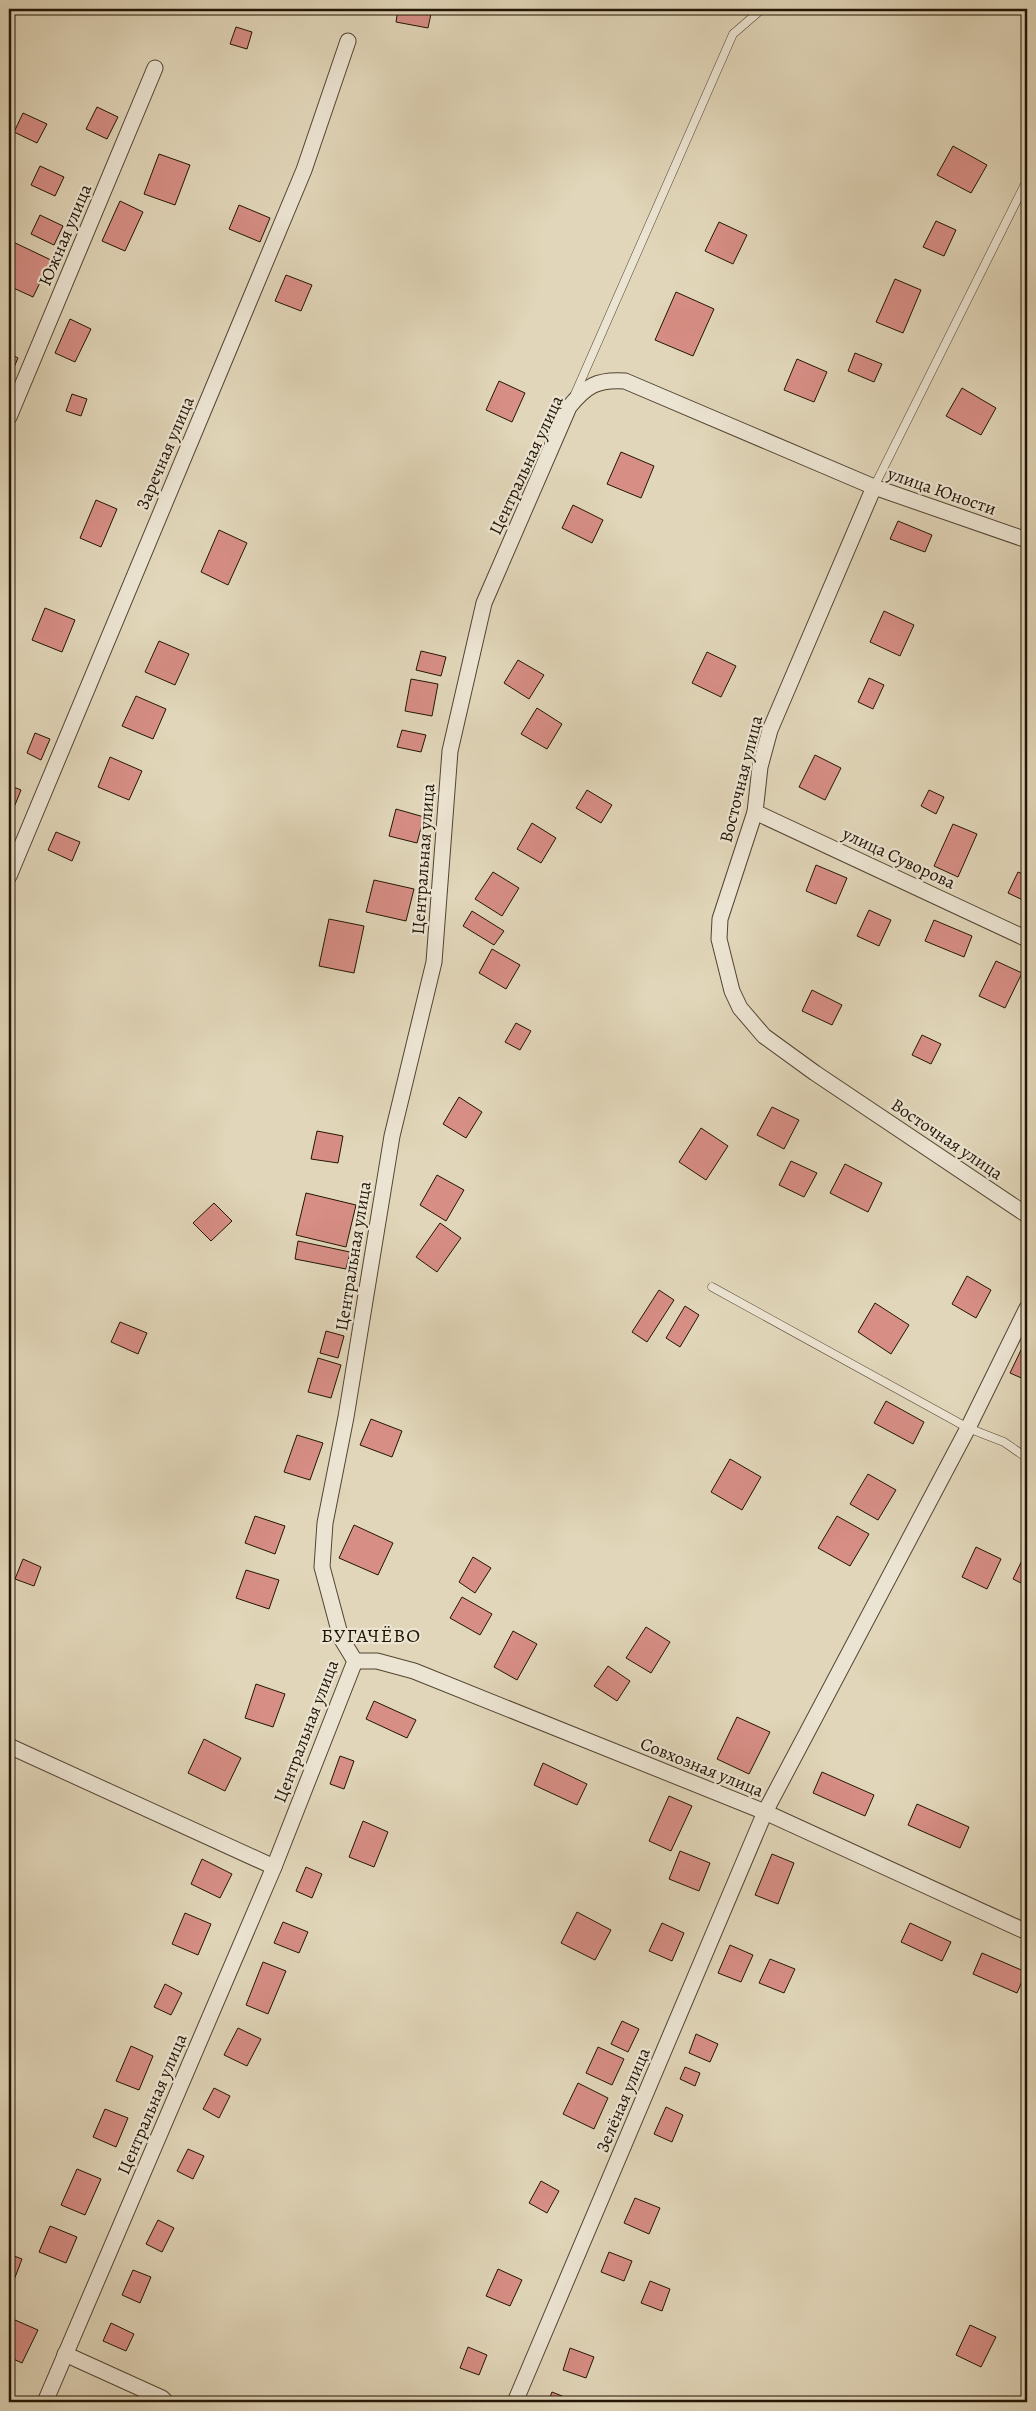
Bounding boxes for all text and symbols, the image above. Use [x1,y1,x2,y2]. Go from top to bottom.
street label: Южная улица [33,180,98,290]
street label: Центральная улица [483,391,569,539]
street label: Заречная улица [130,392,200,513]
street label: улица Юности [884,461,1000,521]
street label: Восточная улица [714,712,769,845]
street label: Центральная улица [406,782,440,935]
street label: улица Суворова [838,821,960,895]
street label: Восточная улица [886,1093,1008,1186]
street label: Центральная улица [329,1179,377,1332]
district label: БУГАЧЁВО [321,1622,421,1649]
street label: Центральная улица [268,1656,345,1806]
street label: Совхозная улица [637,1731,768,1803]
street label: Центральная улица [111,2029,193,2178]
street label: Зелёная улица [590,2043,656,2156]

